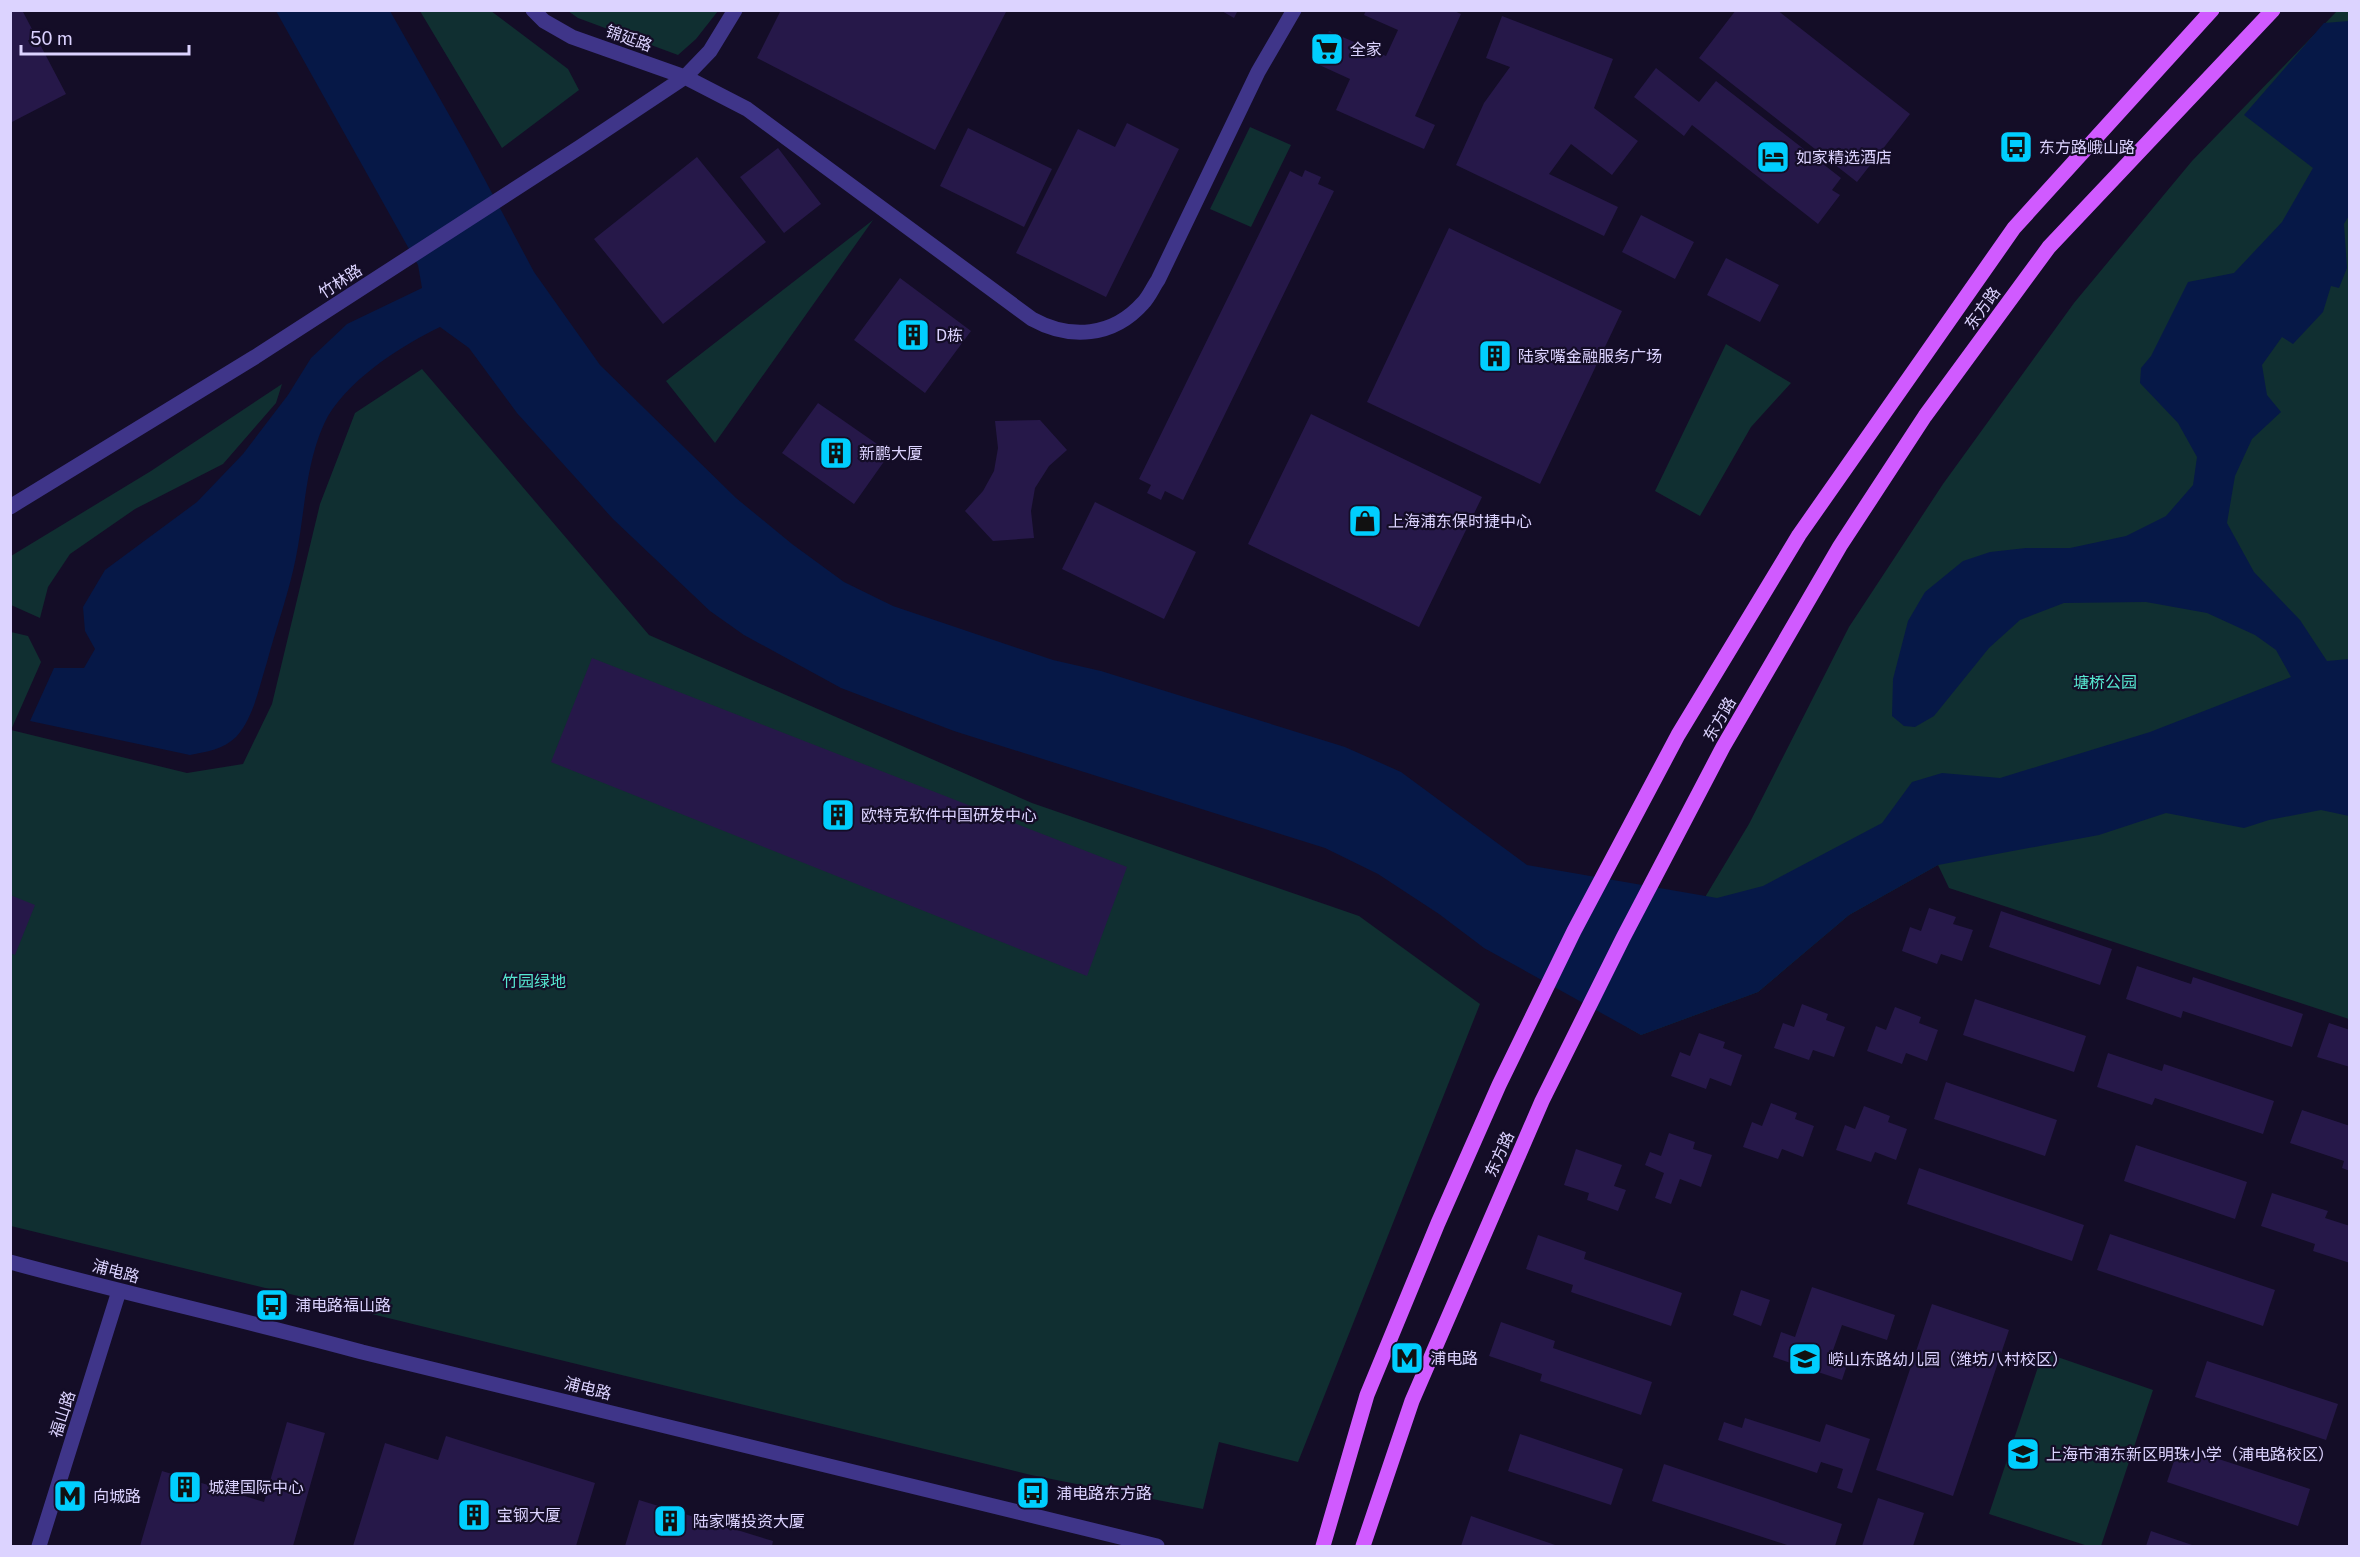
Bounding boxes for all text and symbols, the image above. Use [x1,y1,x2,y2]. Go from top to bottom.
scale bar [21,18,189,56]
street label: 锦延路 [603,21,655,56]
text: 50 m [30,28,73,49]
supermarket icon: 全家 [1309,31,1345,67]
place label: 全家 [1350,40,1382,59]
bus stop icon: 东方路峨山路 [1998,129,2034,165]
place label: 东方路峨山路 [2039,138,2135,157]
hotel icon: 如家精选酒店 [1755,139,1791,175]
place label: 如家精选酒店 [1796,148,1892,167]
street label: 竹林路 [315,260,366,302]
street label: 东方路 [1961,283,2004,333]
building icon: D栋 [895,317,931,353]
place label: D栋 [936,326,963,345]
building icon: 陆家嘴金融服务广场 [1477,338,1513,374]
place label: 陆家嘴金融服务广场 [1518,347,1662,366]
building icon: 新鹏大厦 [818,435,854,471]
place label: 新鹏大厦 [859,444,923,463]
shop icon: 上海浦东保时捷中心 [1347,503,1383,539]
place label: 上海浦东保时捷中心 [1388,512,1532,531]
park label: 塘桥公园 [2073,673,2137,692]
street label: 东方路 [1699,694,1740,745]
building icon: 欧特克软件中国研发中心 [820,797,856,833]
place label: 欧特克软件中国研发中心 [861,806,1037,825]
park label: 竹园绿地 [502,972,566,991]
street label: 东方路 [1481,1128,1518,1180]
street label: 浦电路 [90,1256,142,1287]
bus stop icon: 浦电路福山路 [254,1287,290,1323]
place label: 浦电路福山路 [295,1296,391,1315]
metro station icon: 浦电路 [1389,1340,1425,1376]
school or university icon: 崂山东路幼儿园（潍坊八村校区） [1787,1341,1823,1377]
place label: 浦电路 [1430,1349,1478,1368]
place label: 崂山东路幼儿园（潍坊八村校区） [1828,1350,2068,1369]
street label: 浦电路 [562,1373,613,1404]
street label: 福山路 [46,1388,79,1440]
school or university icon: 上海市浦东新区明珠小学（浦电路校区） [2005,1436,2041,1472]
place label: 上海市浦东新区明珠小学（浦电路校区） [2046,1445,2334,1464]
building icon: 城建国际中心 [167,1469,203,1505]
bus stop icon: 浦电路东方路 [1015,1475,1051,1511]
metro station icon: 向城路 [52,1478,88,1514]
place label: 城建国际中心 [208,1478,304,1497]
place label: 浦电路东方路 [1056,1484,1152,1503]
place label: 向城路 [93,1487,141,1506]
building icon: 宝钢大厦 [456,1497,492,1533]
building icon: 陆家嘴投资大厦 [652,1503,688,1539]
place label: 宝钢大厦 [497,1506,561,1525]
place label: 陆家嘴投资大厦 [693,1512,805,1531]

